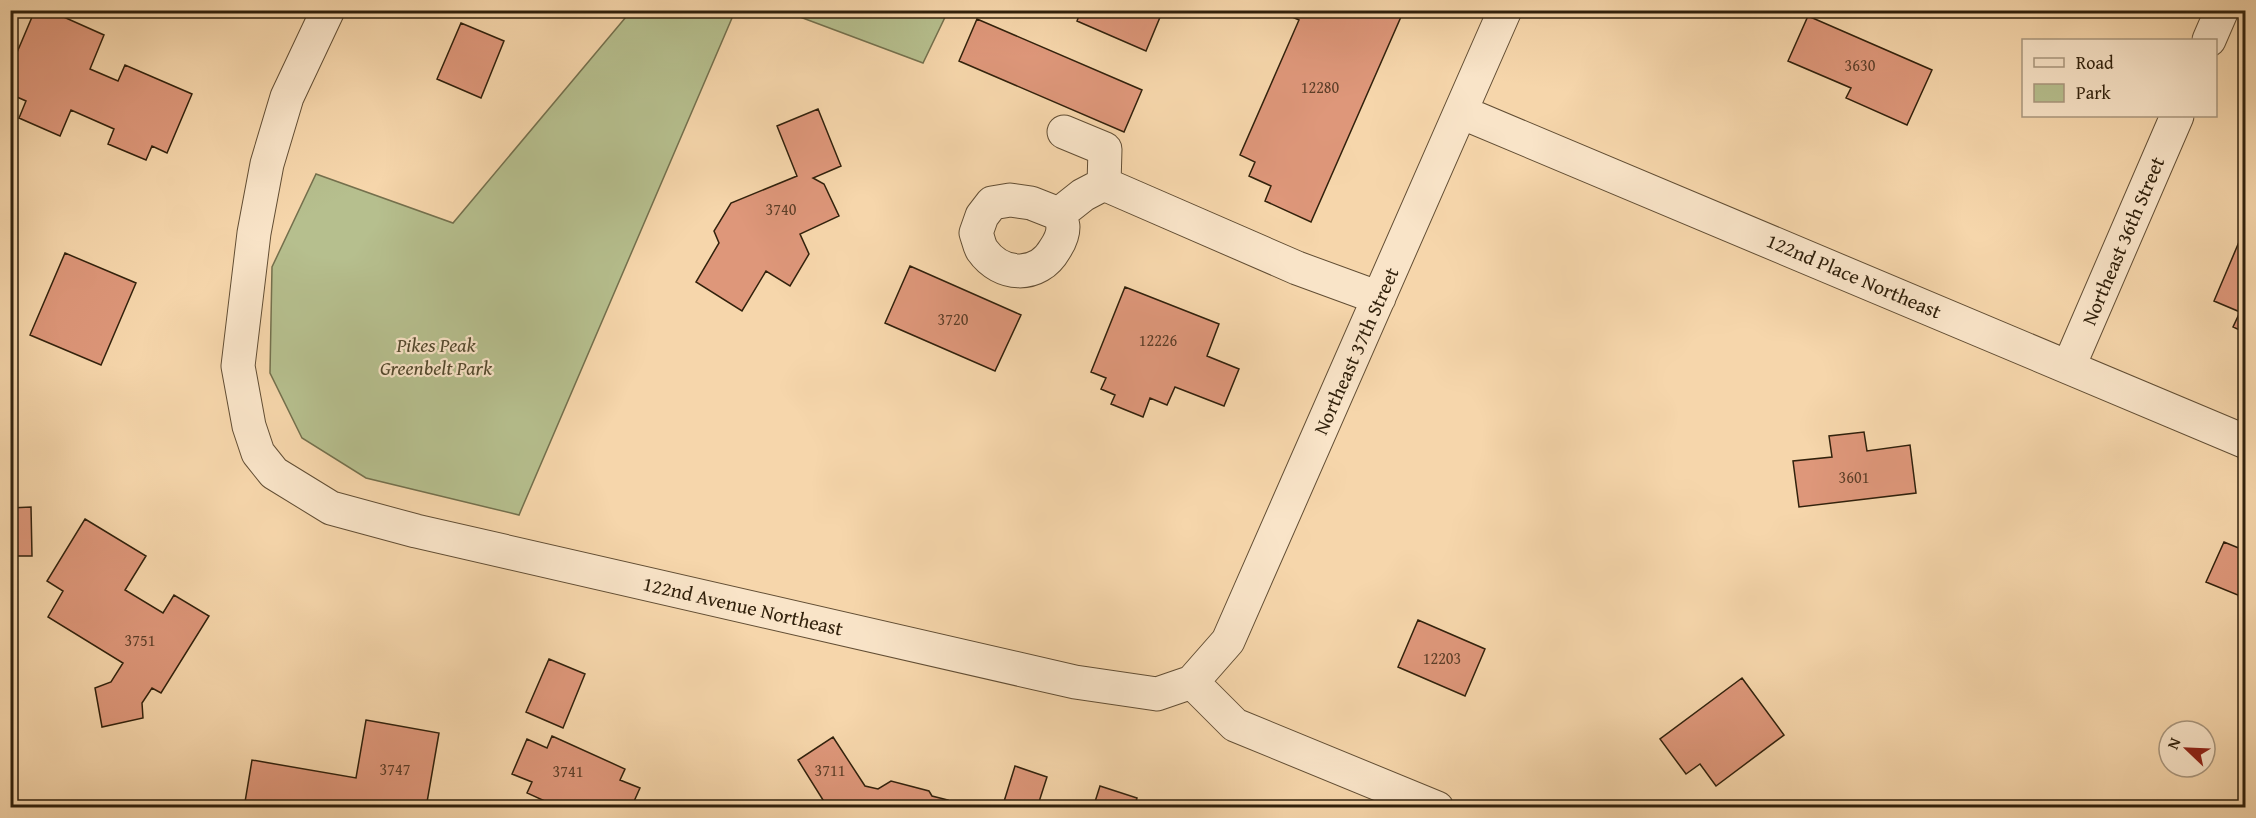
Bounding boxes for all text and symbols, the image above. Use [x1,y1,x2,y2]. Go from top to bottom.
legend [2022,39,2217,117]
text: Road [2076,49,2114,76]
house number: 3630 [1845,53,1876,77]
house number: 12280 [1301,75,1340,99]
text: Park [2076,79,2112,106]
street label: Northeast 36th Street [2074,152,2171,330]
house number: 3740 [766,197,797,221]
street label: 122nd Place Northeast [1762,226,1946,325]
street label: Northeast 37th Street [1306,262,1406,439]
house number: 3720 [938,307,969,331]
house number: 12226 [1139,328,1178,352]
park label: Pikes Peak Greenbelt Park [380,330,493,382]
house number: 3601 [1839,465,1869,489]
street label: 122nd Avenue Northeast [640,568,846,643]
house number: 3751 [125,628,155,652]
house number: 12203 [1423,646,1461,670]
north arrow [2157,719,2217,779]
text: N [2160,733,2186,753]
house number: 3747 [380,757,411,781]
house number: 3711 [815,758,845,782]
house number: 3741 [553,759,583,783]

